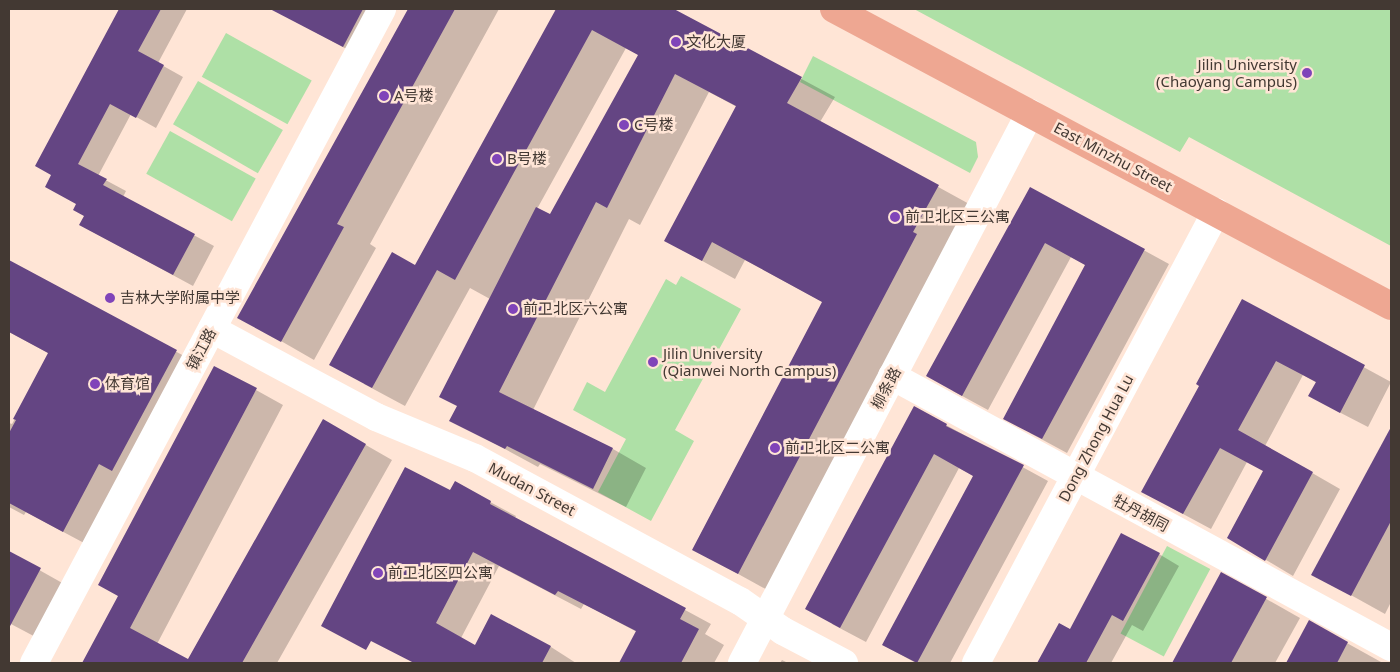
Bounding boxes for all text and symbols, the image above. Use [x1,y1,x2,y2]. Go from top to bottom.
place label: 文化大厦 [686,33,746,51]
marker: 文化大厦 [670,36,682,48]
place label: Jilin University (Chaoyang Campus) [1156,55,1297,90]
marker: Jilin University (Chaoyang Campus) [1301,67,1313,79]
place label: A号楼 [394,87,434,105]
marker: A号楼 [378,90,390,102]
place label: C号楼 [634,116,673,134]
street label: East Minzhu Street [1051,118,1175,196]
marker: C号楼 [618,119,630,131]
place label: B号楼 [507,150,547,168]
marker: B号楼 [491,153,503,165]
place label: 前卫北区三公寓 [905,208,1010,226]
marker: 前卫北区三公寓 [889,211,901,223]
place label: 吉林大学附属中学 [120,289,240,307]
marker: 吉林大学附属中学 [104,292,116,304]
place label: 前卫北区六公寓 [523,300,628,318]
marker: 前卫北区六公寓 [507,303,519,315]
street label: 镇江路 [182,325,220,373]
place label: Jilin University (Qianwei North Campus) [663,344,836,379]
marker: Jilin University (Qianwei North Campus) [647,356,659,368]
street label: 柳条路 [867,364,905,412]
street label: Dong Zhong Hua Lu [1055,371,1137,505]
place label: 体育馆 [105,375,150,393]
marker: 体育馆 [89,378,101,390]
place label: 前卫北区二公寓 [785,439,890,457]
marker: 前卫北区二公寓 [769,442,781,454]
street label: Mudan Street [486,459,578,519]
street label: 牡丹胡同 [1110,491,1172,535]
place label: 前卫北区四公寓 [388,564,493,582]
marker: 前卫北区四公寓 [372,567,384,579]

